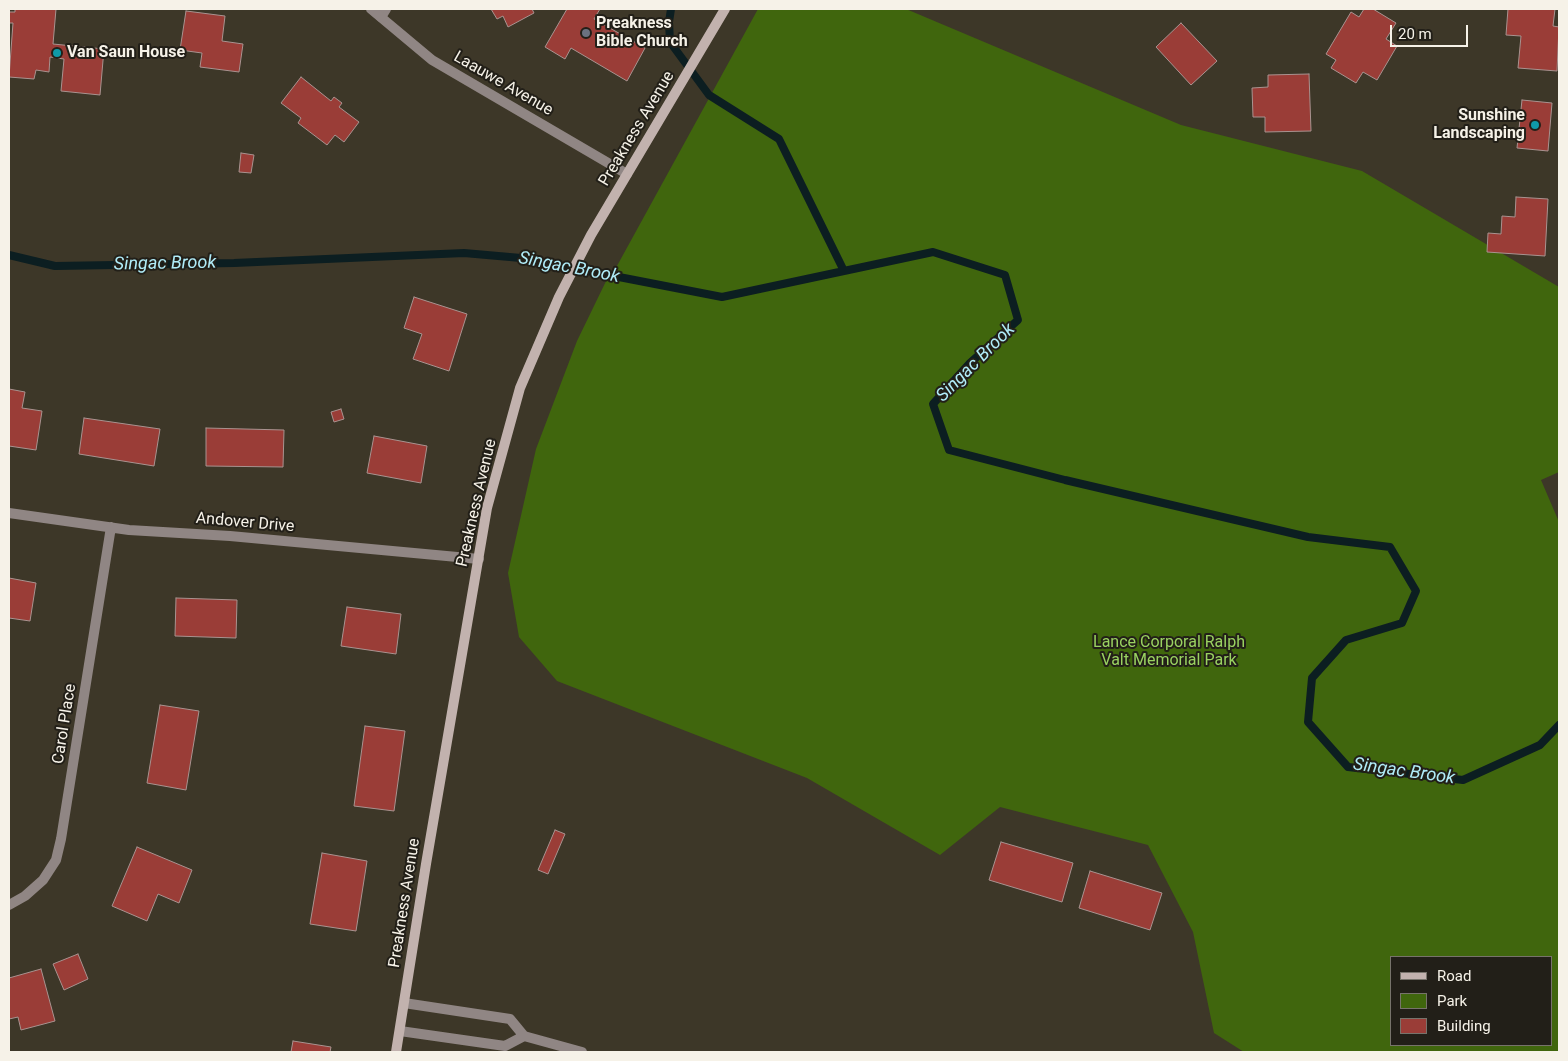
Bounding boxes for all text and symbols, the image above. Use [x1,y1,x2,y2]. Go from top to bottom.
place label: Preakness Bible Church [596,14,688,52]
scale bar [1393,15,1470,47]
text: 20 m [1398,25,1432,43]
marker: Preakness Bible Church [580,27,592,39]
place label: Van Saun House [67,43,185,63]
marker: Van Saun House [51,47,63,59]
street label: Laauwe Avenue [450,48,556,120]
street label: Preakness Avenue [595,68,679,190]
place label: Sunshine Landscaping [1433,106,1525,144]
marker: Sunshine Landscaping [1529,119,1541,131]
water label: Singac Brook [517,248,621,288]
water label: Singac Brook [114,252,216,276]
water label: Singac Brook [932,319,1020,407]
street label: Preakness Avenue [453,437,501,569]
street label: Andover Drive [195,509,295,537]
park label: Lance Corporal Ralph Valt Memorial Park [1093,633,1245,671]
street label: Carol Place [49,683,81,765]
water label: Singac Brook [1352,754,1456,790]
street label: Preakness Avenue [385,837,425,969]
legend [1390,956,1553,1046]
text: Road [1437,967,1471,985]
text: Park [1437,992,1467,1010]
text: Building [1437,1017,1491,1035]

